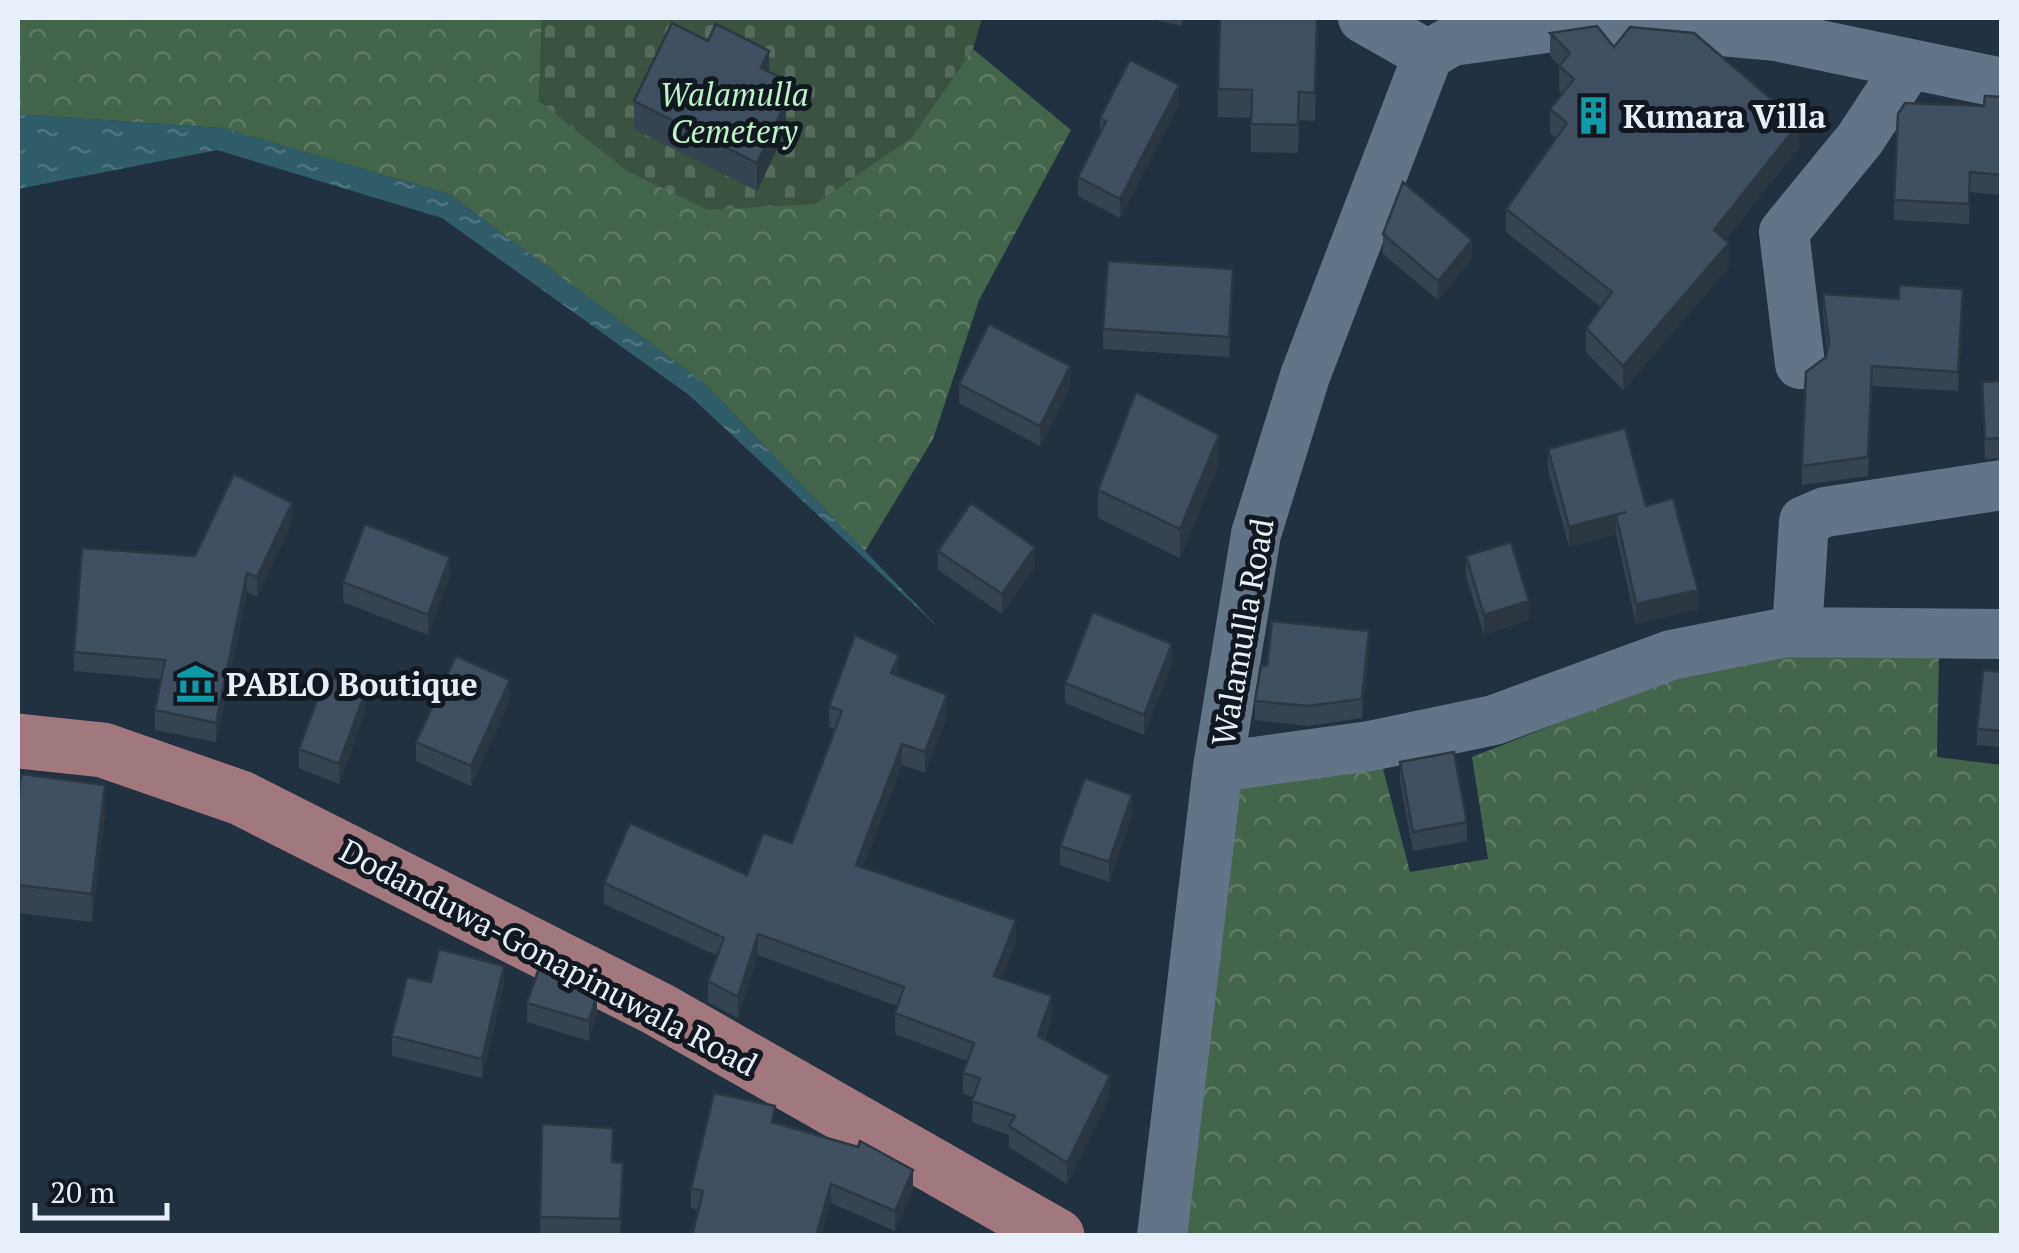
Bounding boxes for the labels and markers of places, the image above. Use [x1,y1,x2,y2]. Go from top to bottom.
building icon: Kumara Villa [1572,95,1614,137]
place label: Kumara Villa [1623,95,1826,137]
museum icon: PABLO Boutique [175,663,217,705]
place label: PABLO Boutique [226,663,478,705]

